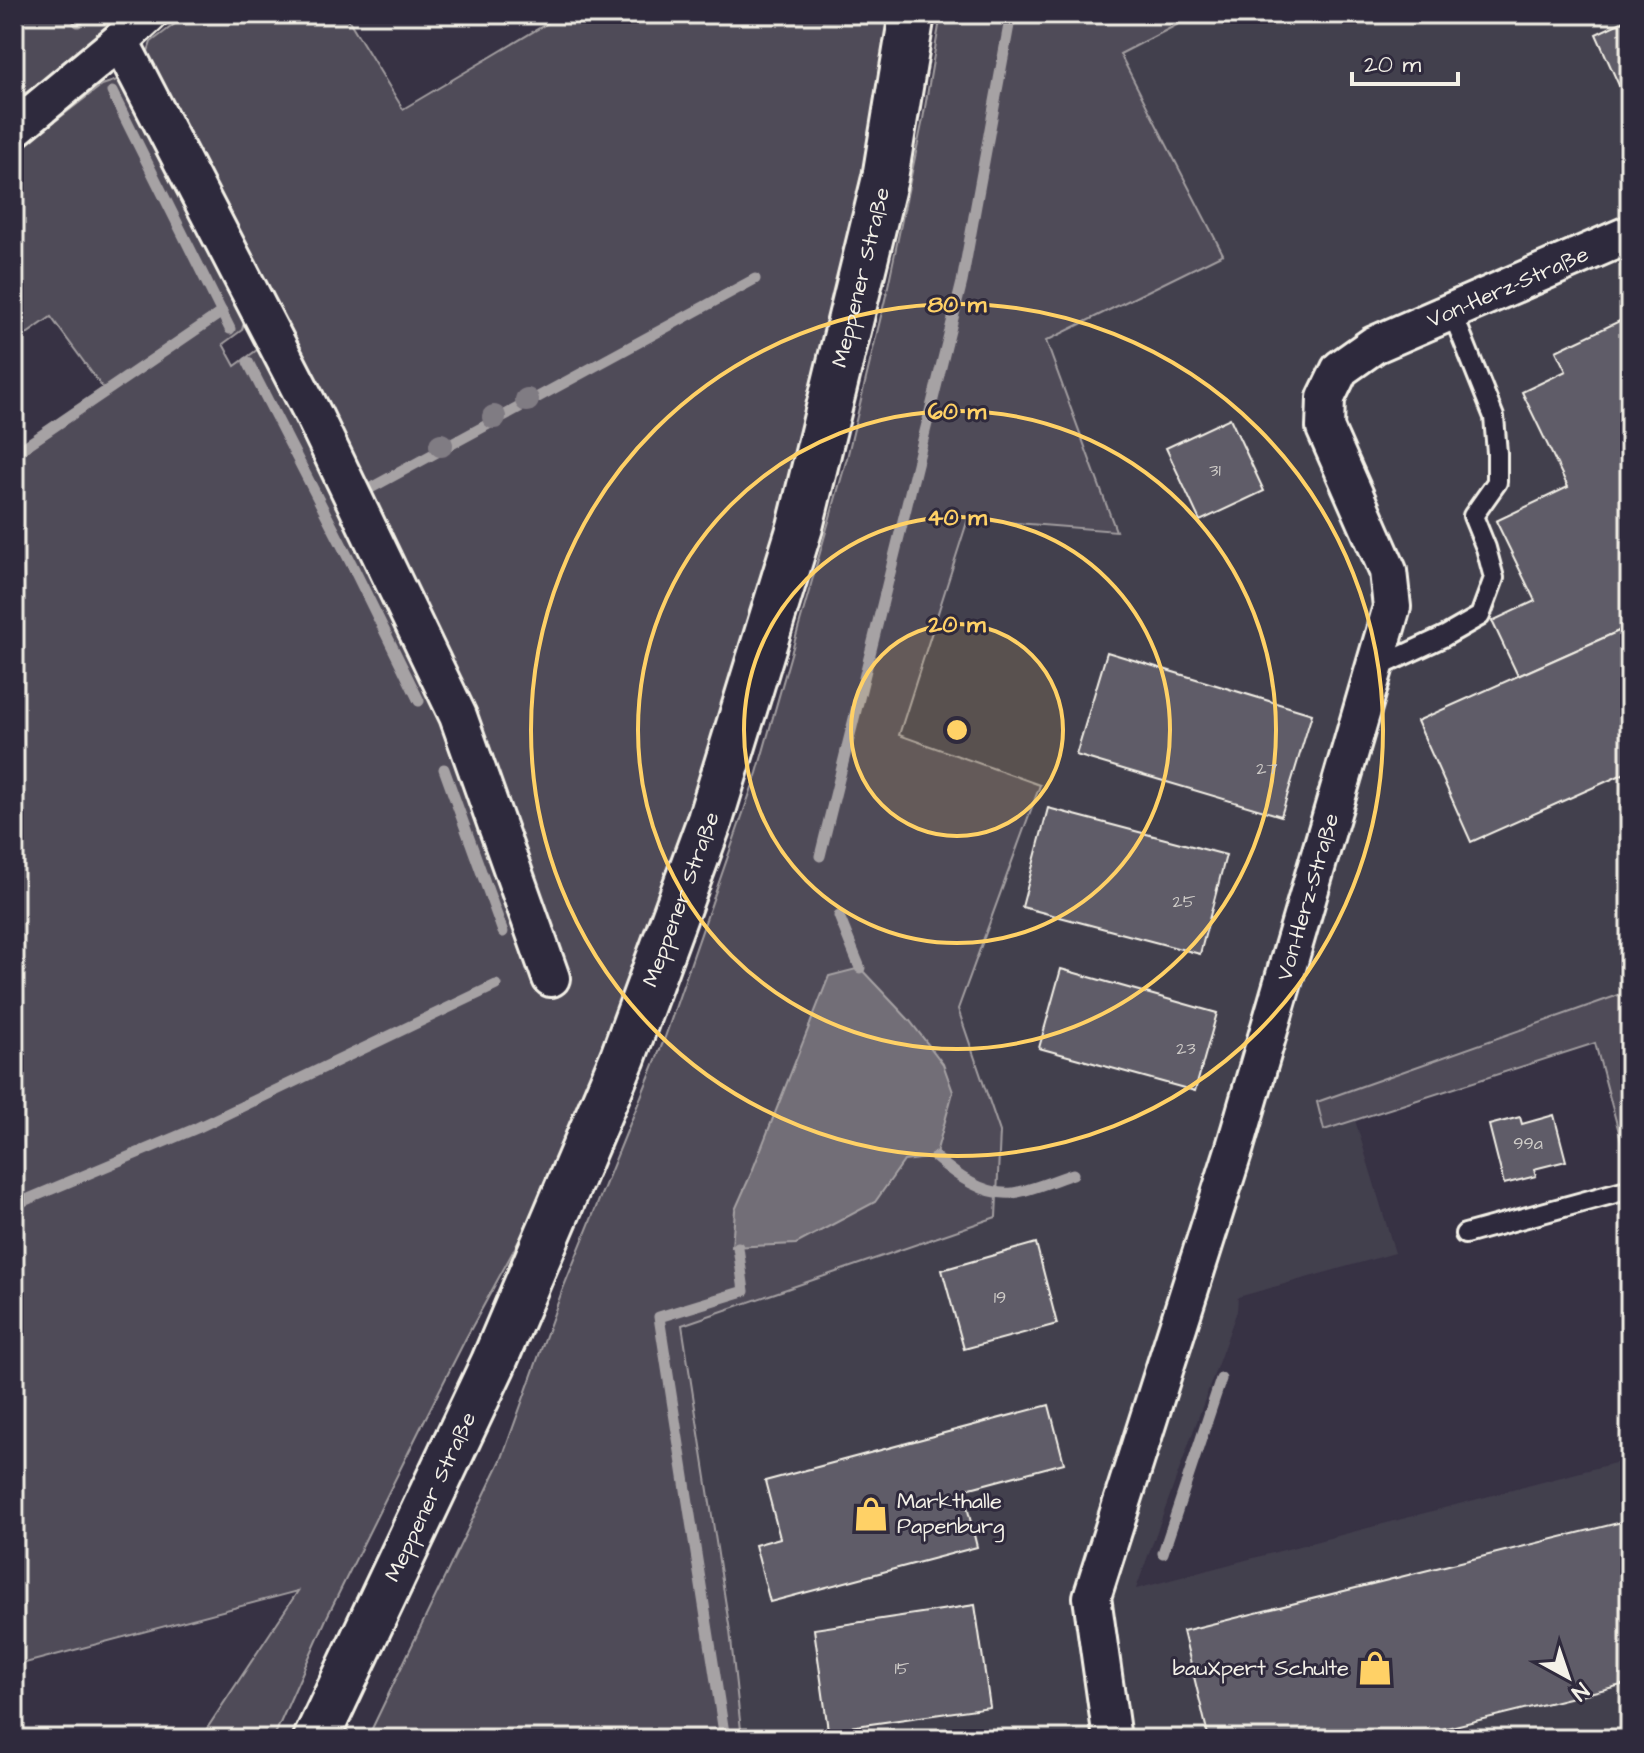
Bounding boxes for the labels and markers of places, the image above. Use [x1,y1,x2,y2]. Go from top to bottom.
centre of rings [943,716,971,744]
place label: Markthalle Papenburg [897,1486,1004,1543]
shop icon: Markthalle Papenburg [852,1495,890,1533]
shop icon: bauXpert Schulte [1356,1649,1394,1687]
place label: bauXpert Schulte [1173,1653,1349,1684]

